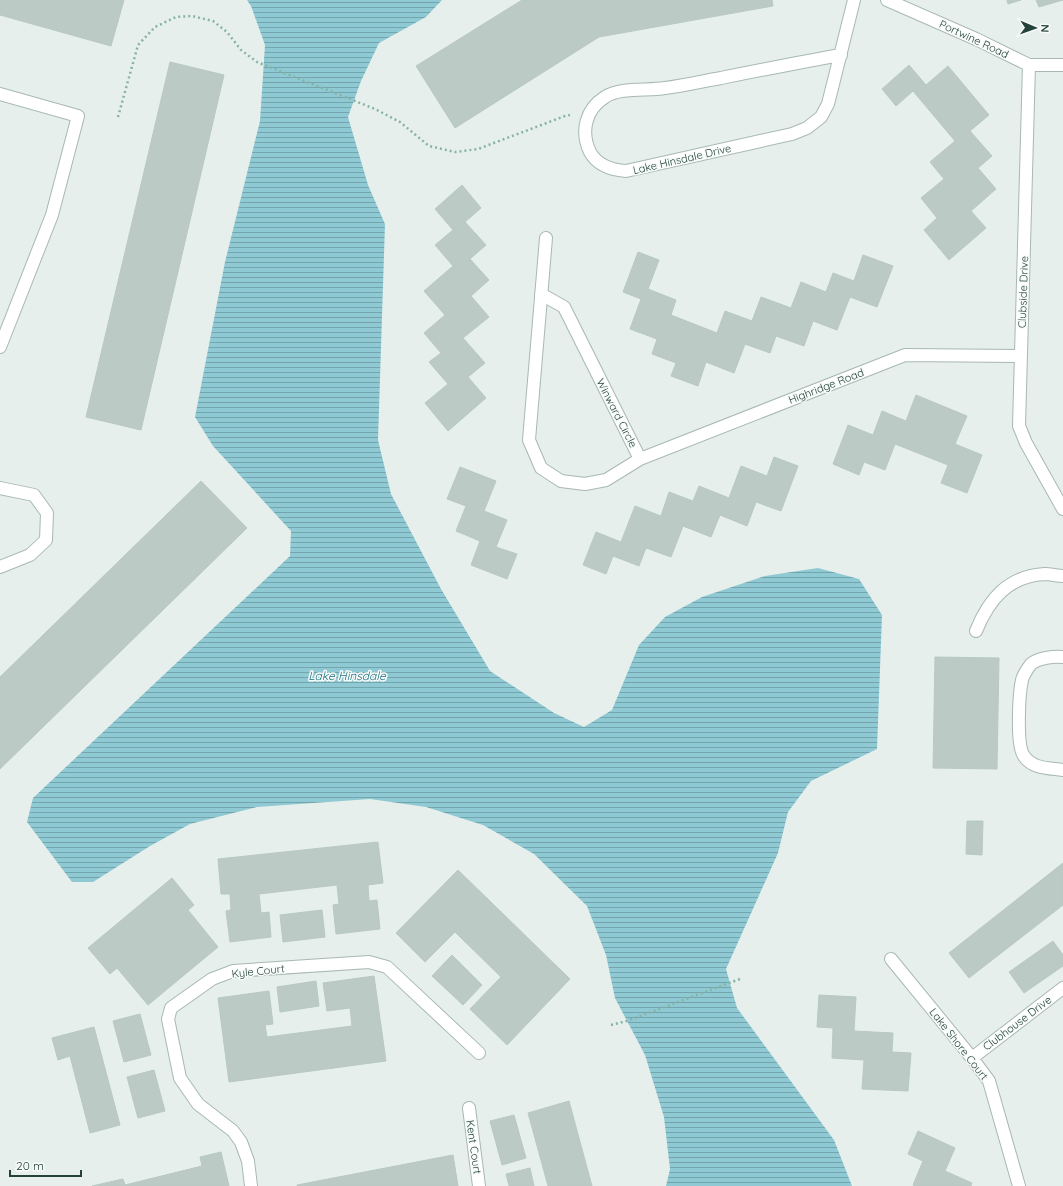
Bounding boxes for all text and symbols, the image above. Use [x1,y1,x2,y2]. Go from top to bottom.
north arrow [1015,8,1055,48]
street label: Portwine Road [937,17,1011,61]
text: N [1038,24,1052,33]
street label: Lake Hinsdale Drive [631,141,733,177]
street label: Clubside Drive [1015,256,1031,328]
street label: Highridge Road [786,365,866,407]
street label: Winward Circle [594,376,640,450]
water label: Lake Hinsdale [308,668,387,683]
street label: Kyle Court [231,961,285,981]
street label: Clubhouse Drive [980,993,1054,1053]
street label: Lake Shore Court [926,1005,992,1083]
street label: Kent Court [463,1119,485,1175]
scale bar [10,1152,81,1178]
text: 20 m [16,1158,44,1173]

